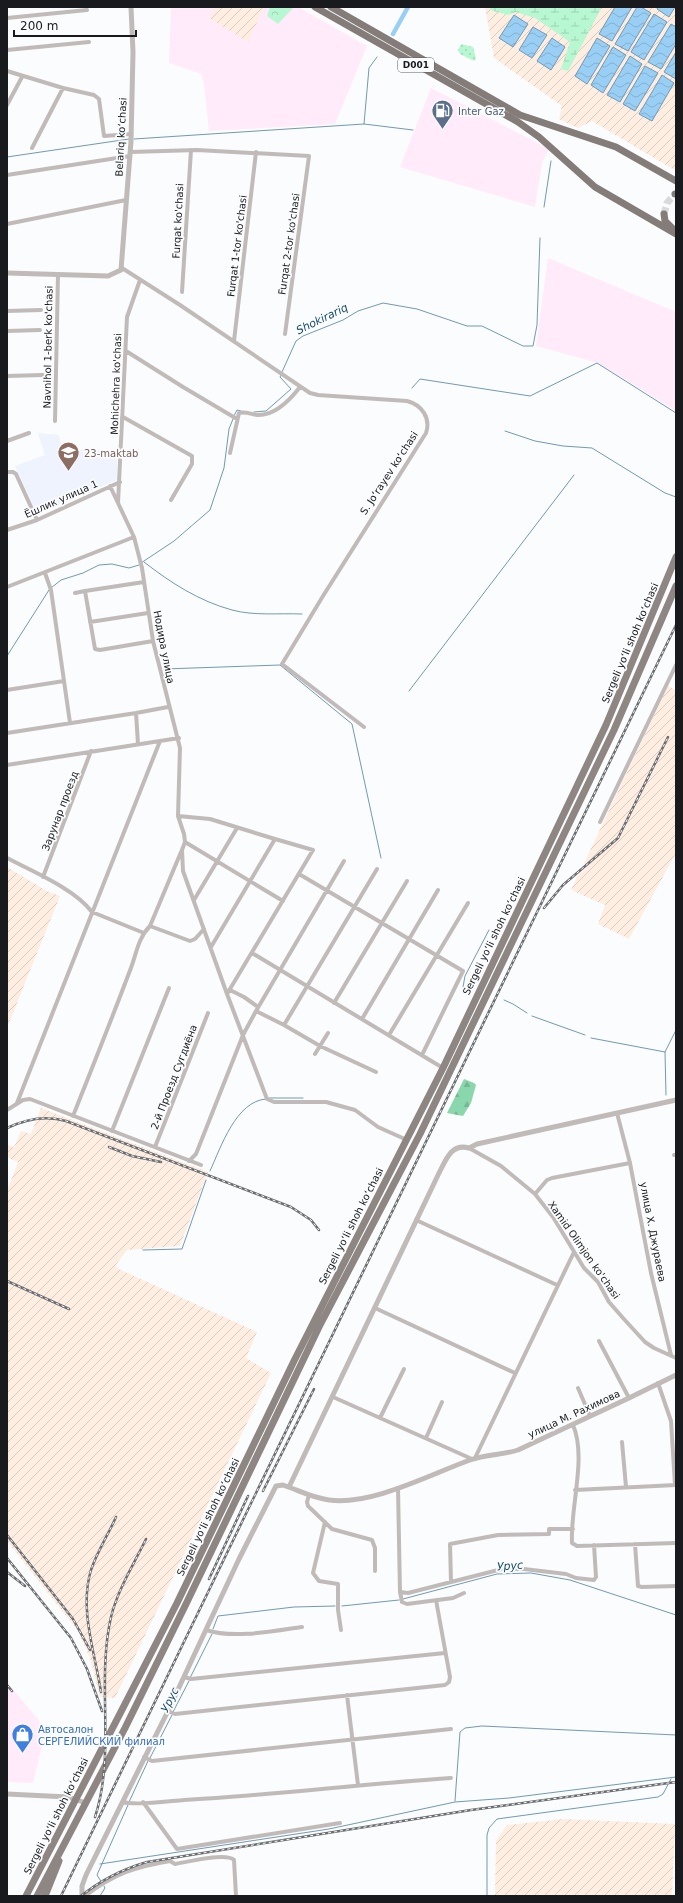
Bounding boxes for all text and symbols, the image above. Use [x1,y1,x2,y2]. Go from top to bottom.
scale bar [14,12,136,38]
text: 200 m [20,19,58,33]
road number: D001 [398,58,434,72]
street label: Belariq koʻchasi [113,97,129,177]
fuel station icon: Inter Gaz [430,98,456,131]
place label: Inter Gaz [458,106,504,117]
street label: Furqat ko'chasi [171,183,185,259]
street label: Furqat 2-tor ko'chasi [276,192,302,296]
street label: Furqat 1-tor ko'chasi [225,194,249,298]
street label: Navnihol 1-berk ko'chasi [41,285,55,409]
water label: Shokirariq [294,301,350,337]
street label: Mohichehra ko'chasi [109,333,123,435]
street label: S. Joʻrayev koʻchasi [358,429,420,517]
school or university icon: 23-maktab [55,440,81,473]
place label: 23-maktab [84,448,138,459]
street label: Ёшлик улица 1 [22,477,99,520]
street label: Sergeli yo‘li shoh ko‘chasi [600,581,660,705]
street label: Нодира улица [151,609,177,685]
street label: Зарунар проезд [40,770,80,852]
street label: Sergeli yo‘li shoh ko‘chasi [461,875,527,997]
street label: 2-й Проезд Сугдиёна [149,1023,199,1131]
street label: Sergeli yo‘li shoh ko‘chasi [317,1166,385,1286]
street label: улица Х. Джураева [638,1181,668,1283]
street label: Xamid Olimjon ko'chasi [546,1199,622,1301]
street label: улица М. Рахимова [526,1388,622,1440]
street label: Sergeli yo‘li shoh ko‘chasi [175,1456,241,1578]
water label: Урус [496,1559,524,1573]
water label: Урус [158,1685,182,1715]
shop icon: Автосалон СЕРГЕЛИЙСКИЙ филиал [10,1722,36,1755]
place label: Автосалон СЕРГЕЛИЙСКИЙ филиал [38,1724,165,1747]
street label: Sergeli yo‘li shoh ko‘chasi [22,1756,90,1876]

